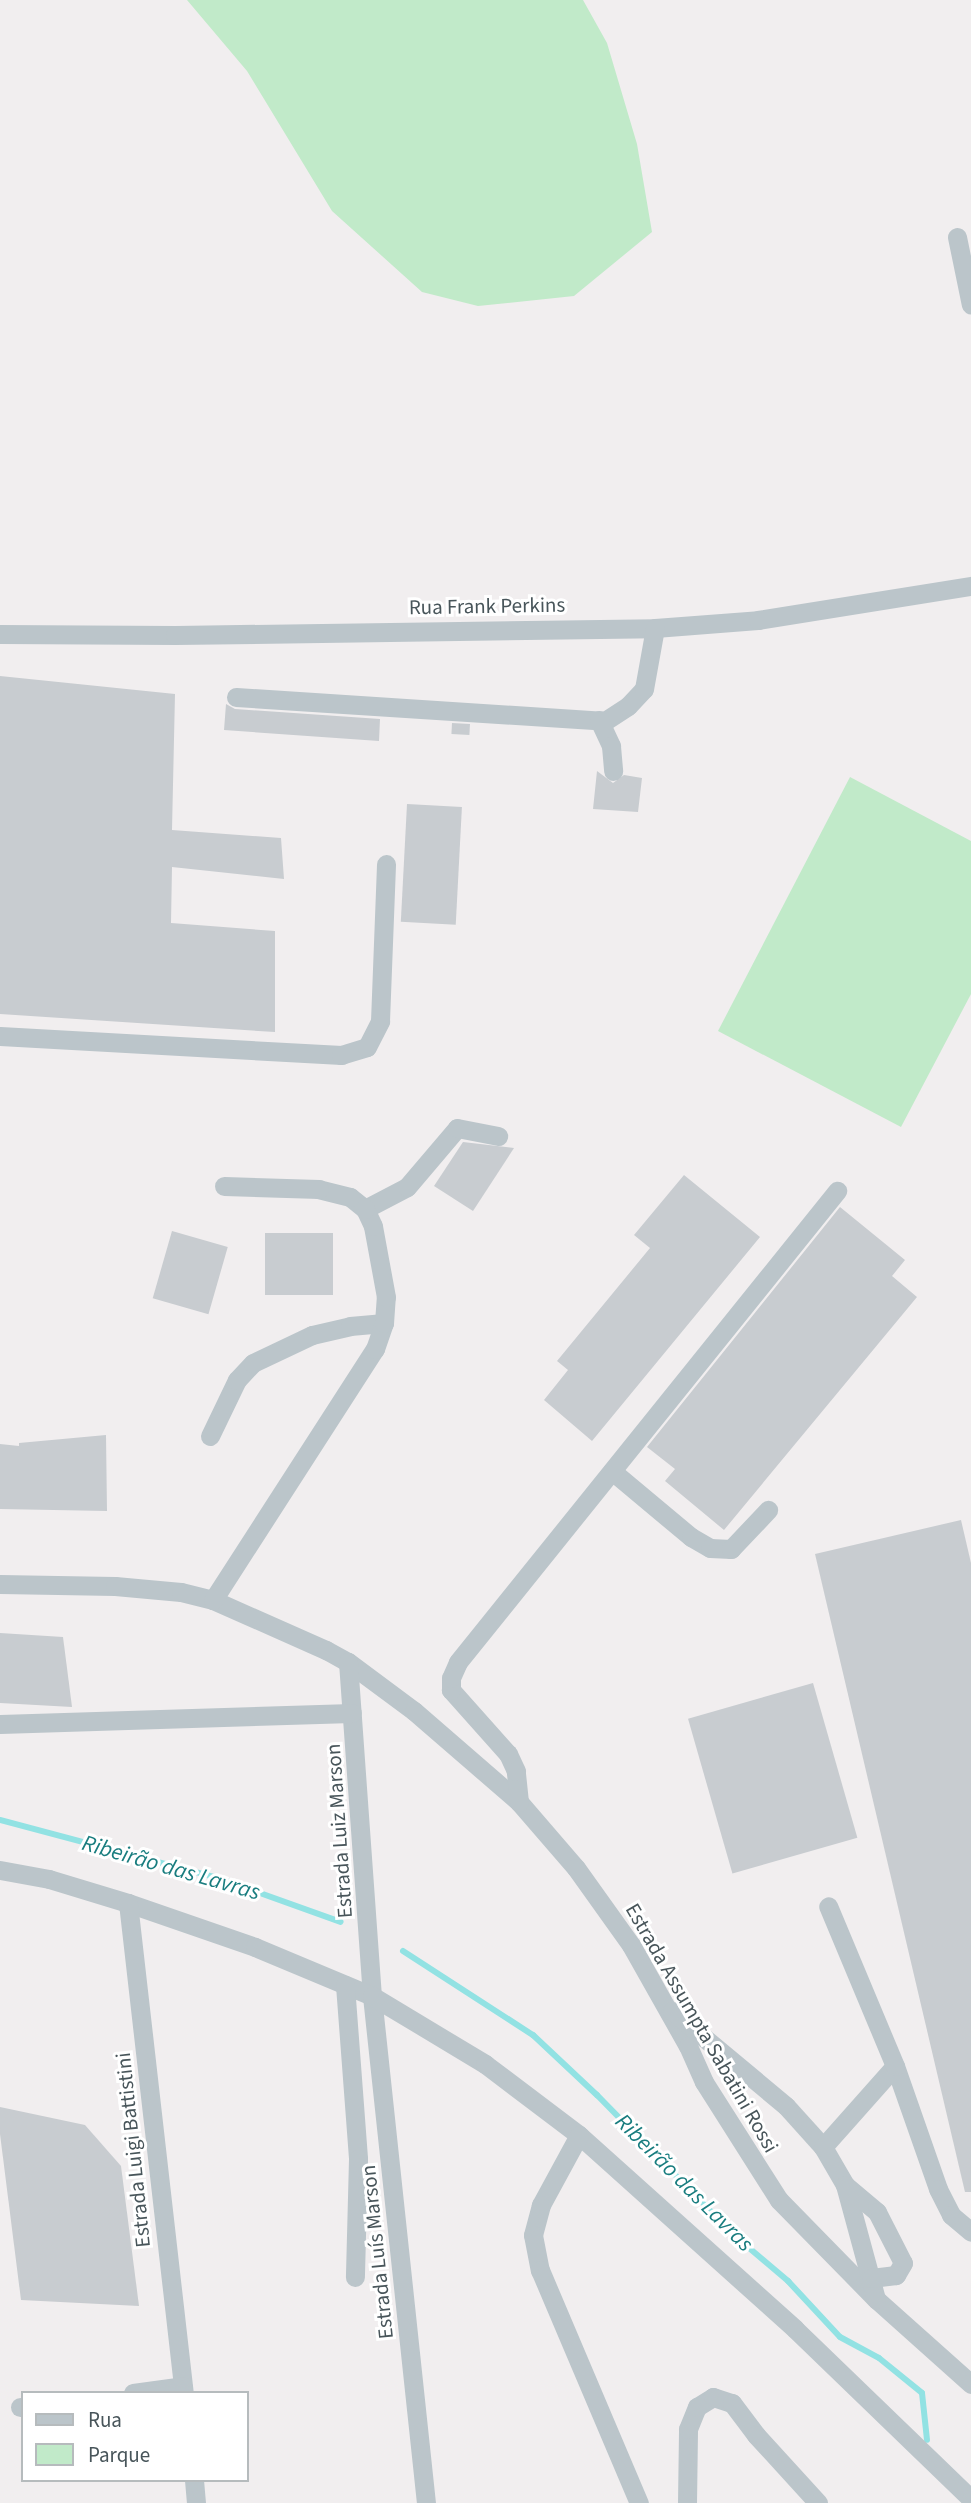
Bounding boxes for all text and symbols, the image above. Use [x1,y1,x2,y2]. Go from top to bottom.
street label: Rua Frank Perkins [409,592,565,620]
street label: Estrada Luiz Marson [320,1743,358,1919]
water label: Ribeirão das Lavras [79,1829,263,1907]
street label: Estrada Assumpta Sabatini Rossi [620,1899,784,2157]
street label: Estrada Luigi Battistini [110,2051,156,2249]
water label: Ribeirão das Lavras [609,2108,759,2258]
street label: Estrada Luís Marson [355,2164,399,2340]
legend [21,2391,248,2482]
text: Rua [88,2405,122,2435]
text: Parque [88,2440,150,2470]

